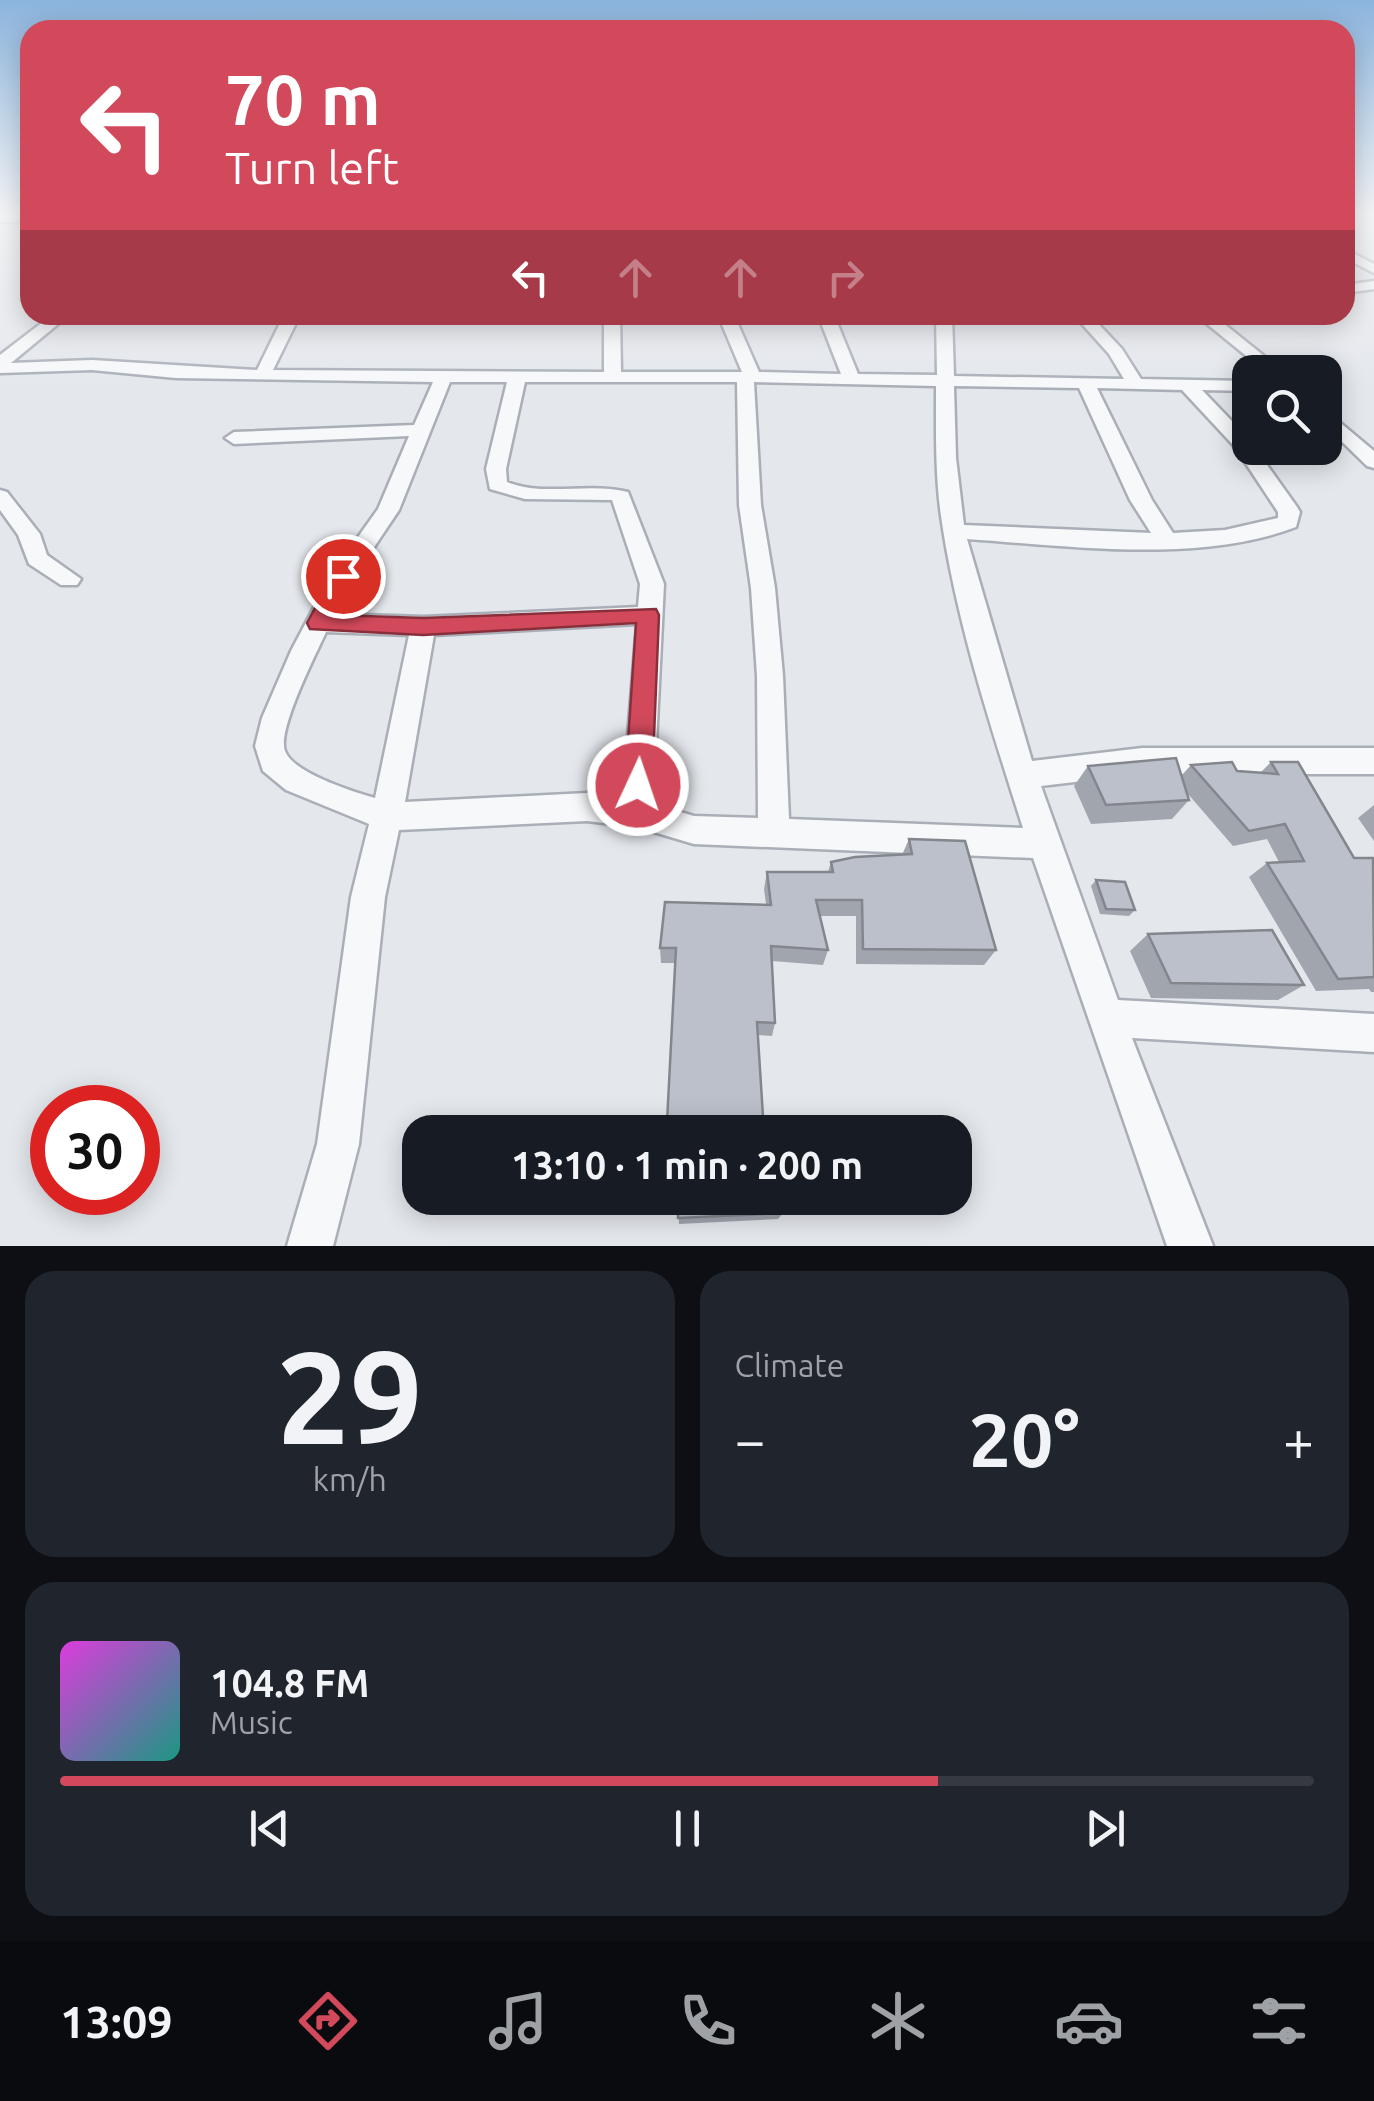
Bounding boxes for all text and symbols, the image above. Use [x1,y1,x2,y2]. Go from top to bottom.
icon: left [60,60,190,190]
text: 70 m [225,60,381,138]
text: Turn left [225,142,399,193]
icon: left [503,250,558,305]
icon: ahead [608,250,663,305]
icon: ahead [713,250,768,305]
icon: right [818,250,873,305]
map controls [1232,355,1342,465]
button: search [1232,355,1342,465]
pin [301,534,386,619]
icon: arrive [316,549,371,604]
position arrow [586,733,690,837]
speed limit sign: 30 [30,1085,160,1215]
text: 13:10 · 1 min · 200 m [511,1144,863,1186]
text: 29 [276,1323,423,1469]
text: Climate [735,1347,845,1383]
text: 20° [969,1397,1080,1481]
text: − [735,1409,766,1470]
text: + [1283,1409,1314,1470]
text: km/h [313,1461,387,1497]
text: 104.8 FM [210,1662,369,1704]
text: Music [210,1704,293,1740]
icon: previous [242,1801,297,1856]
icon: pause [660,1801,715,1856]
icon: next [1078,1801,1133,1856]
icon: directions [293,1986,363,2056]
icon: music [483,1986,553,2056]
icon: phone [673,1986,743,2056]
icon: climate [863,1986,933,2056]
icon: car [1054,1986,1124,2056]
icon: filters [1244,1986,1314,2056]
text: 13:09 [60,1996,173,2047]

